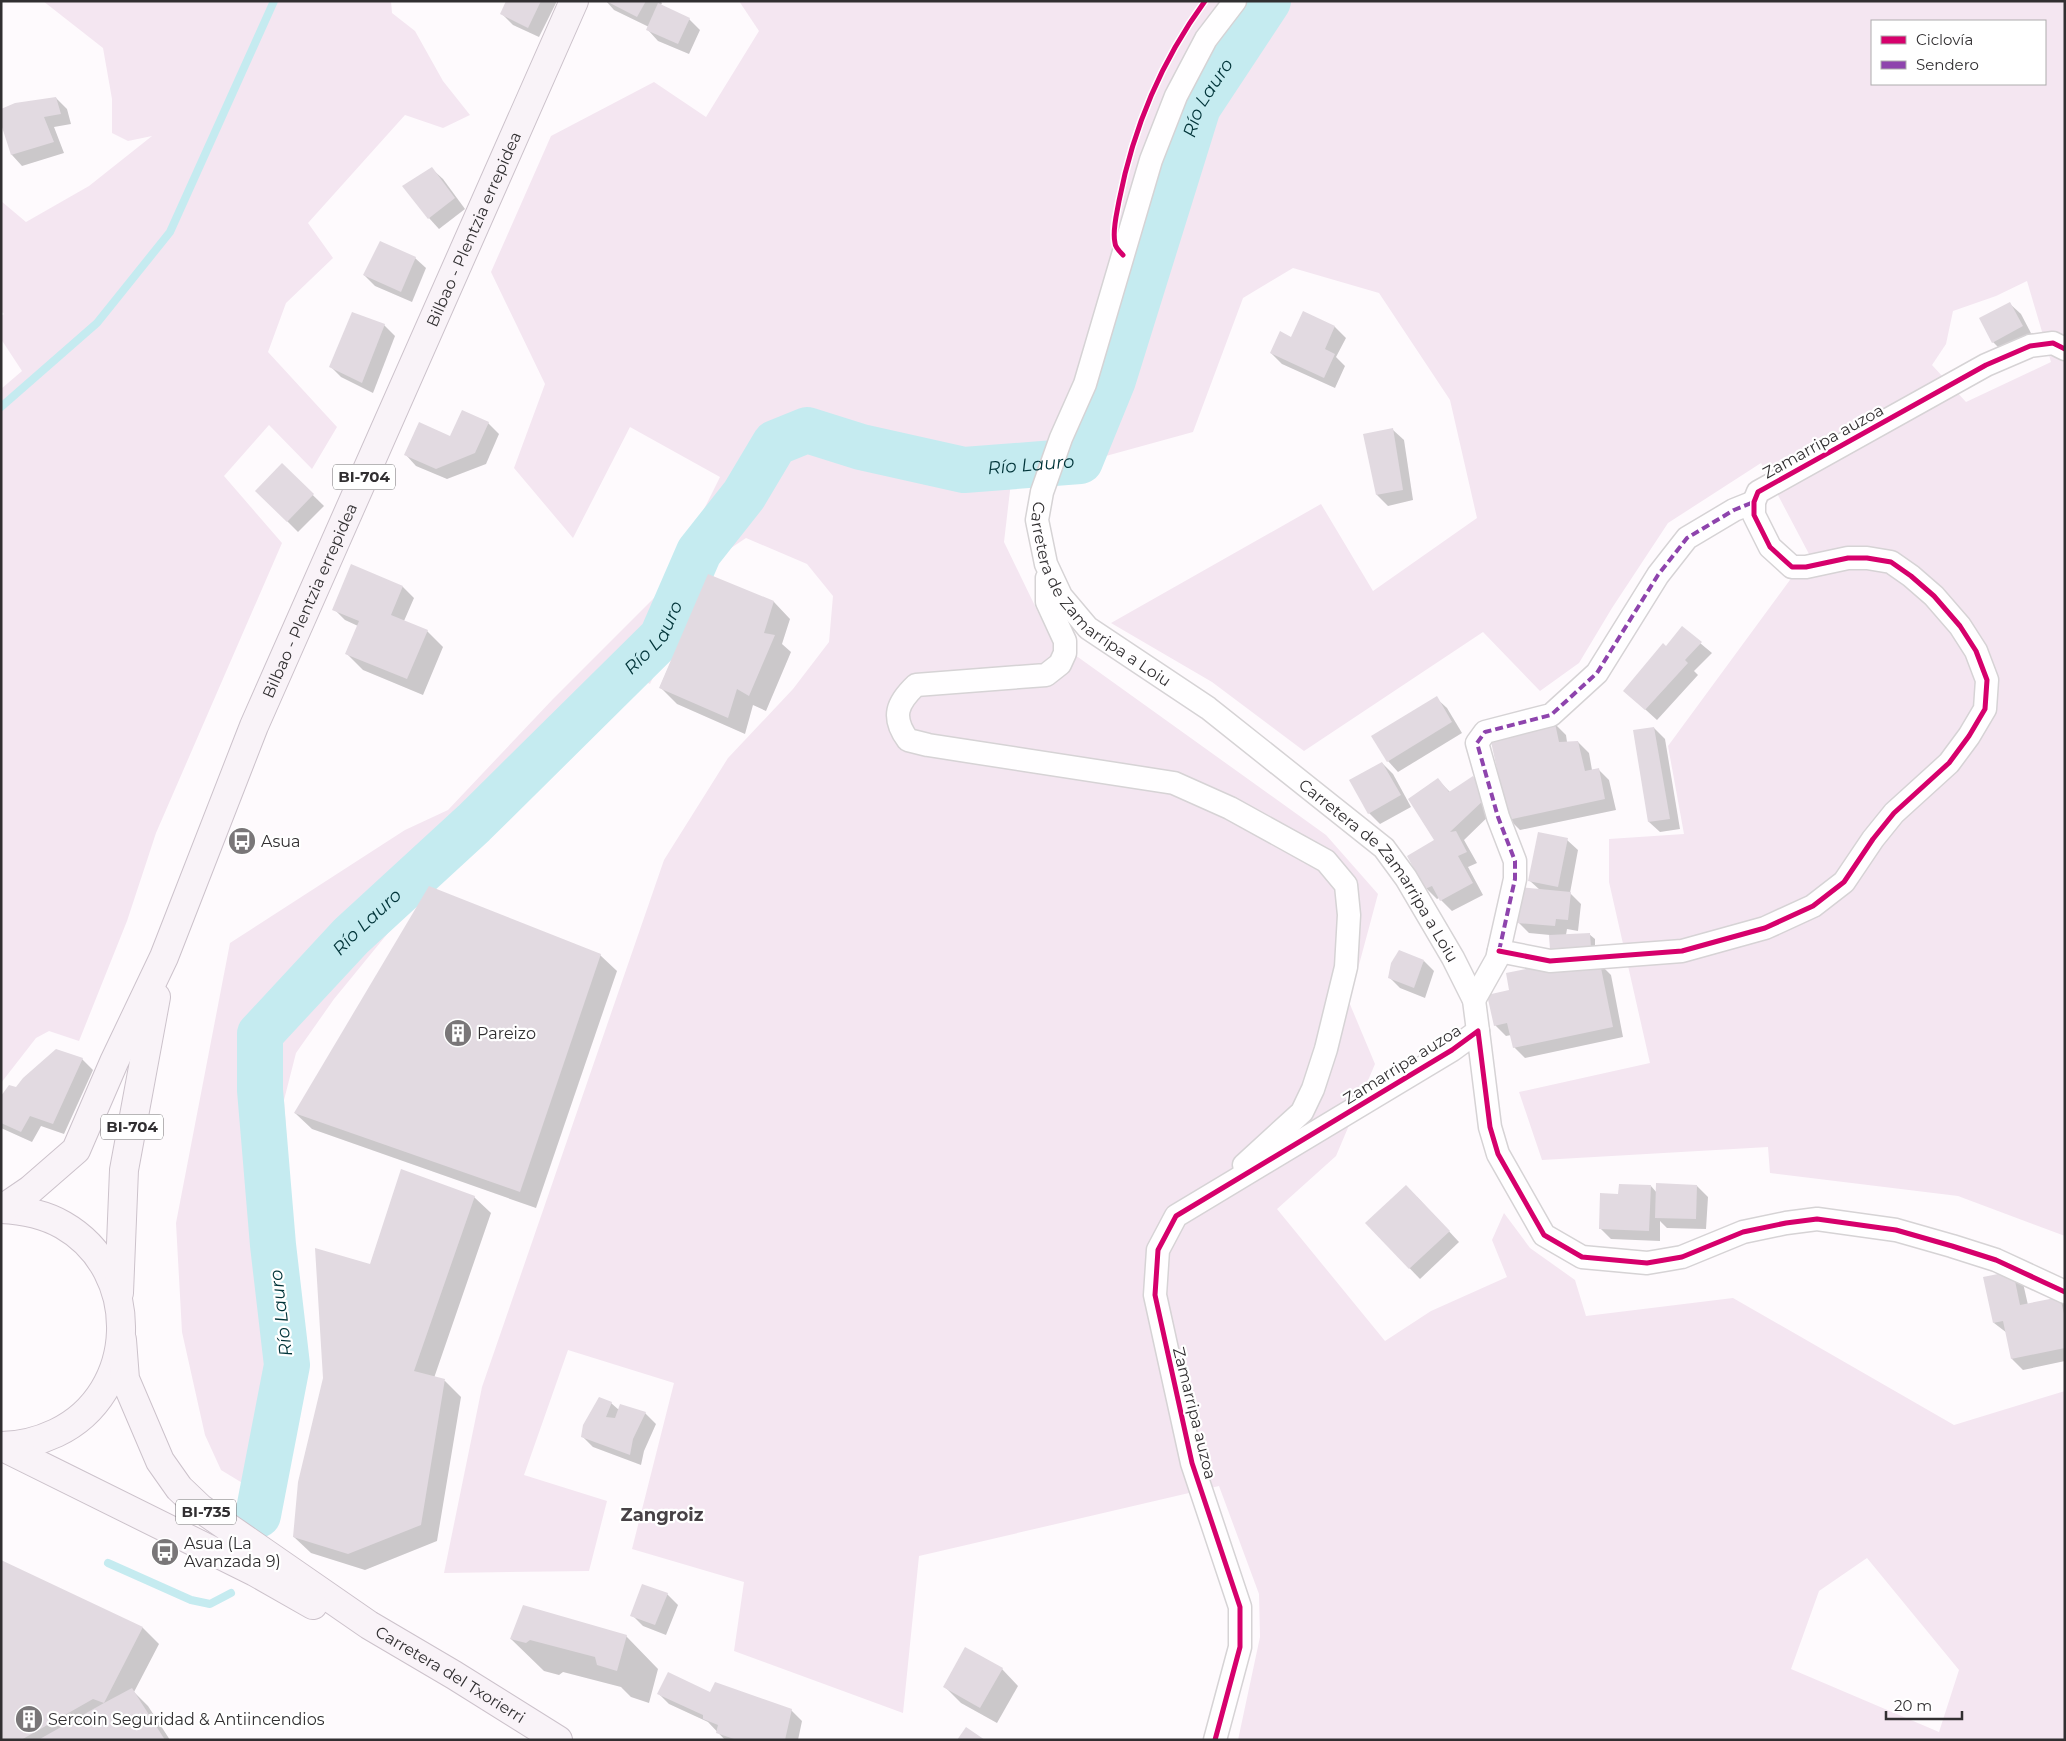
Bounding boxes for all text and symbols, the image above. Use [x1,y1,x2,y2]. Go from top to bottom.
legend [1871,20,2046,85]
text: Ciclovía [1916,30,1973,49]
water label: Río Lauro [1178,54,1238,140]
text: Sendero [1916,55,1979,74]
street label: Bilbao - Plentzia errepidea [422,129,525,330]
street label: Zamarripa auzoa [1759,400,1887,483]
water label: Río Lauro [987,450,1075,479]
road number: BI-704 [333,464,395,490]
street label: Bilbao - Plentzia errepidea [258,500,361,701]
street label: Carretera de Zamarripa a Loiu [1027,500,1175,691]
water label: Río Lauro [620,598,687,679]
street label: Carretera de Zamarripa a Loiu [1295,775,1462,966]
bus stop icon: Asua [227,826,257,856]
place label: Asua [261,832,300,851]
water label: Río Lauro [328,884,406,960]
building icon: Pareizo [443,1018,473,1048]
street label: Zamarripa auzoa [1340,1021,1465,1108]
place label: Pareizo [477,1024,536,1043]
road number: BI-704 [101,1114,163,1140]
water label: Río Lauro [265,1269,297,1357]
street label: Zamarripa auzoa [1169,1345,1220,1481]
road number: BI-735 [176,1500,236,1524]
district label: Zangroiz [621,1504,704,1526]
place label: Asua (La Avanzada 9) [184,1534,281,1571]
bus stop icon: Asua (La Avanzada 9) [150,1537,180,1567]
street label: Carretera del Txorierri [372,1622,529,1727]
scale bar [1886,1688,1962,1720]
text: 20 m [1894,1696,1932,1715]
building icon: Sercoin Seguridad & Antiincendios [14,1704,44,1734]
place label: Sercoin Seguridad & Antiincendios [48,1710,325,1729]

